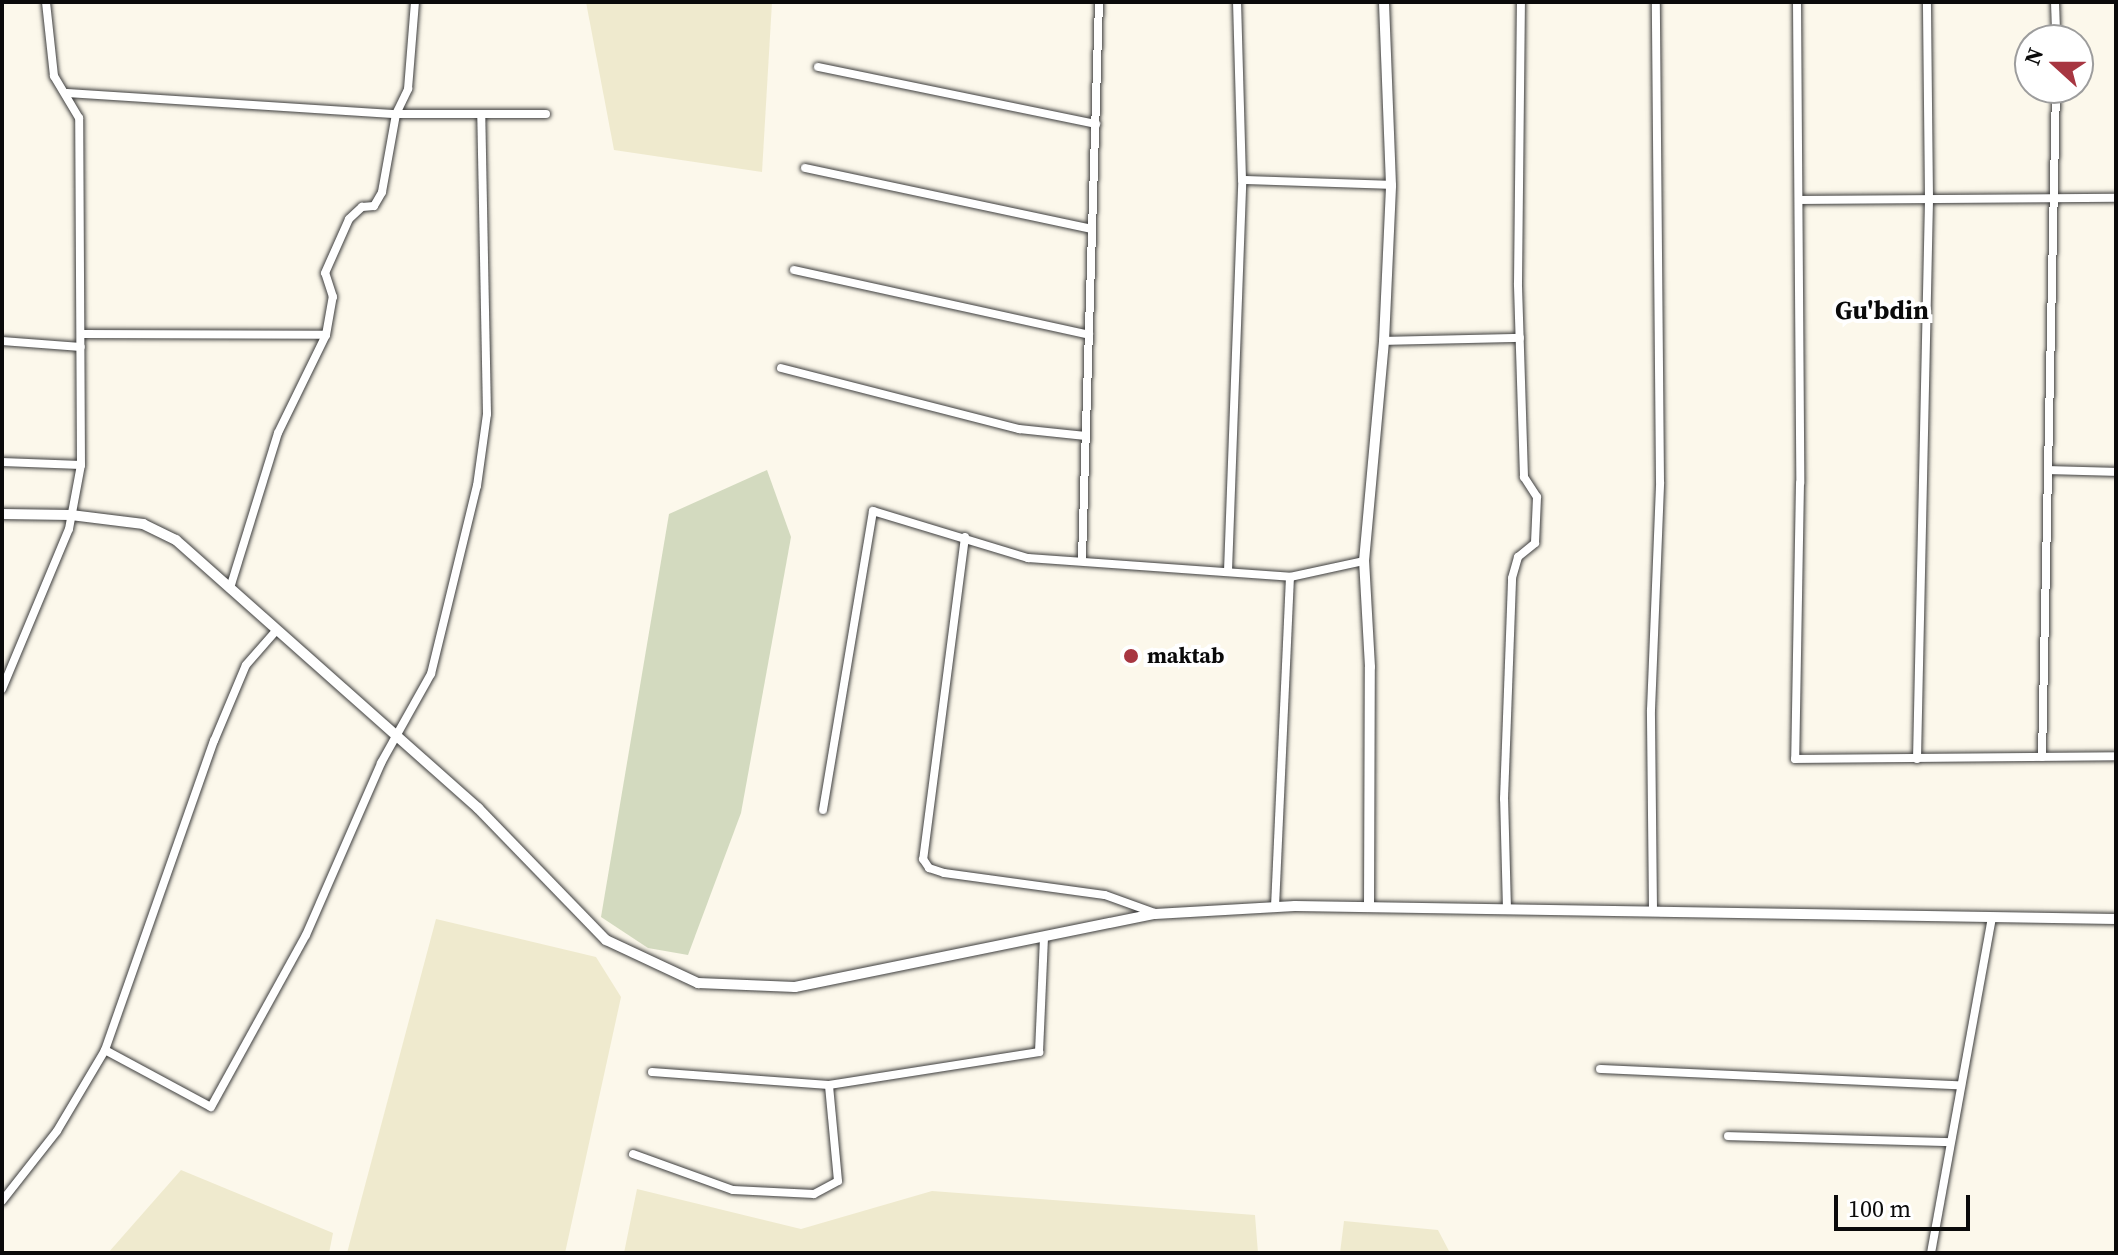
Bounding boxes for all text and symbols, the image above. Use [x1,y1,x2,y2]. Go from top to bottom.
north arrow [2014,24,2094,104]
text: N [2017,43,2050,69]
district label: Gu'bdin [1835,295,1929,327]
place label: maktab [1147,643,1224,669]
marker: maktab [1122,647,1140,665]
scale bar [1838,1179,1974,1229]
text: 100 m [1848,1192,1911,1225]

